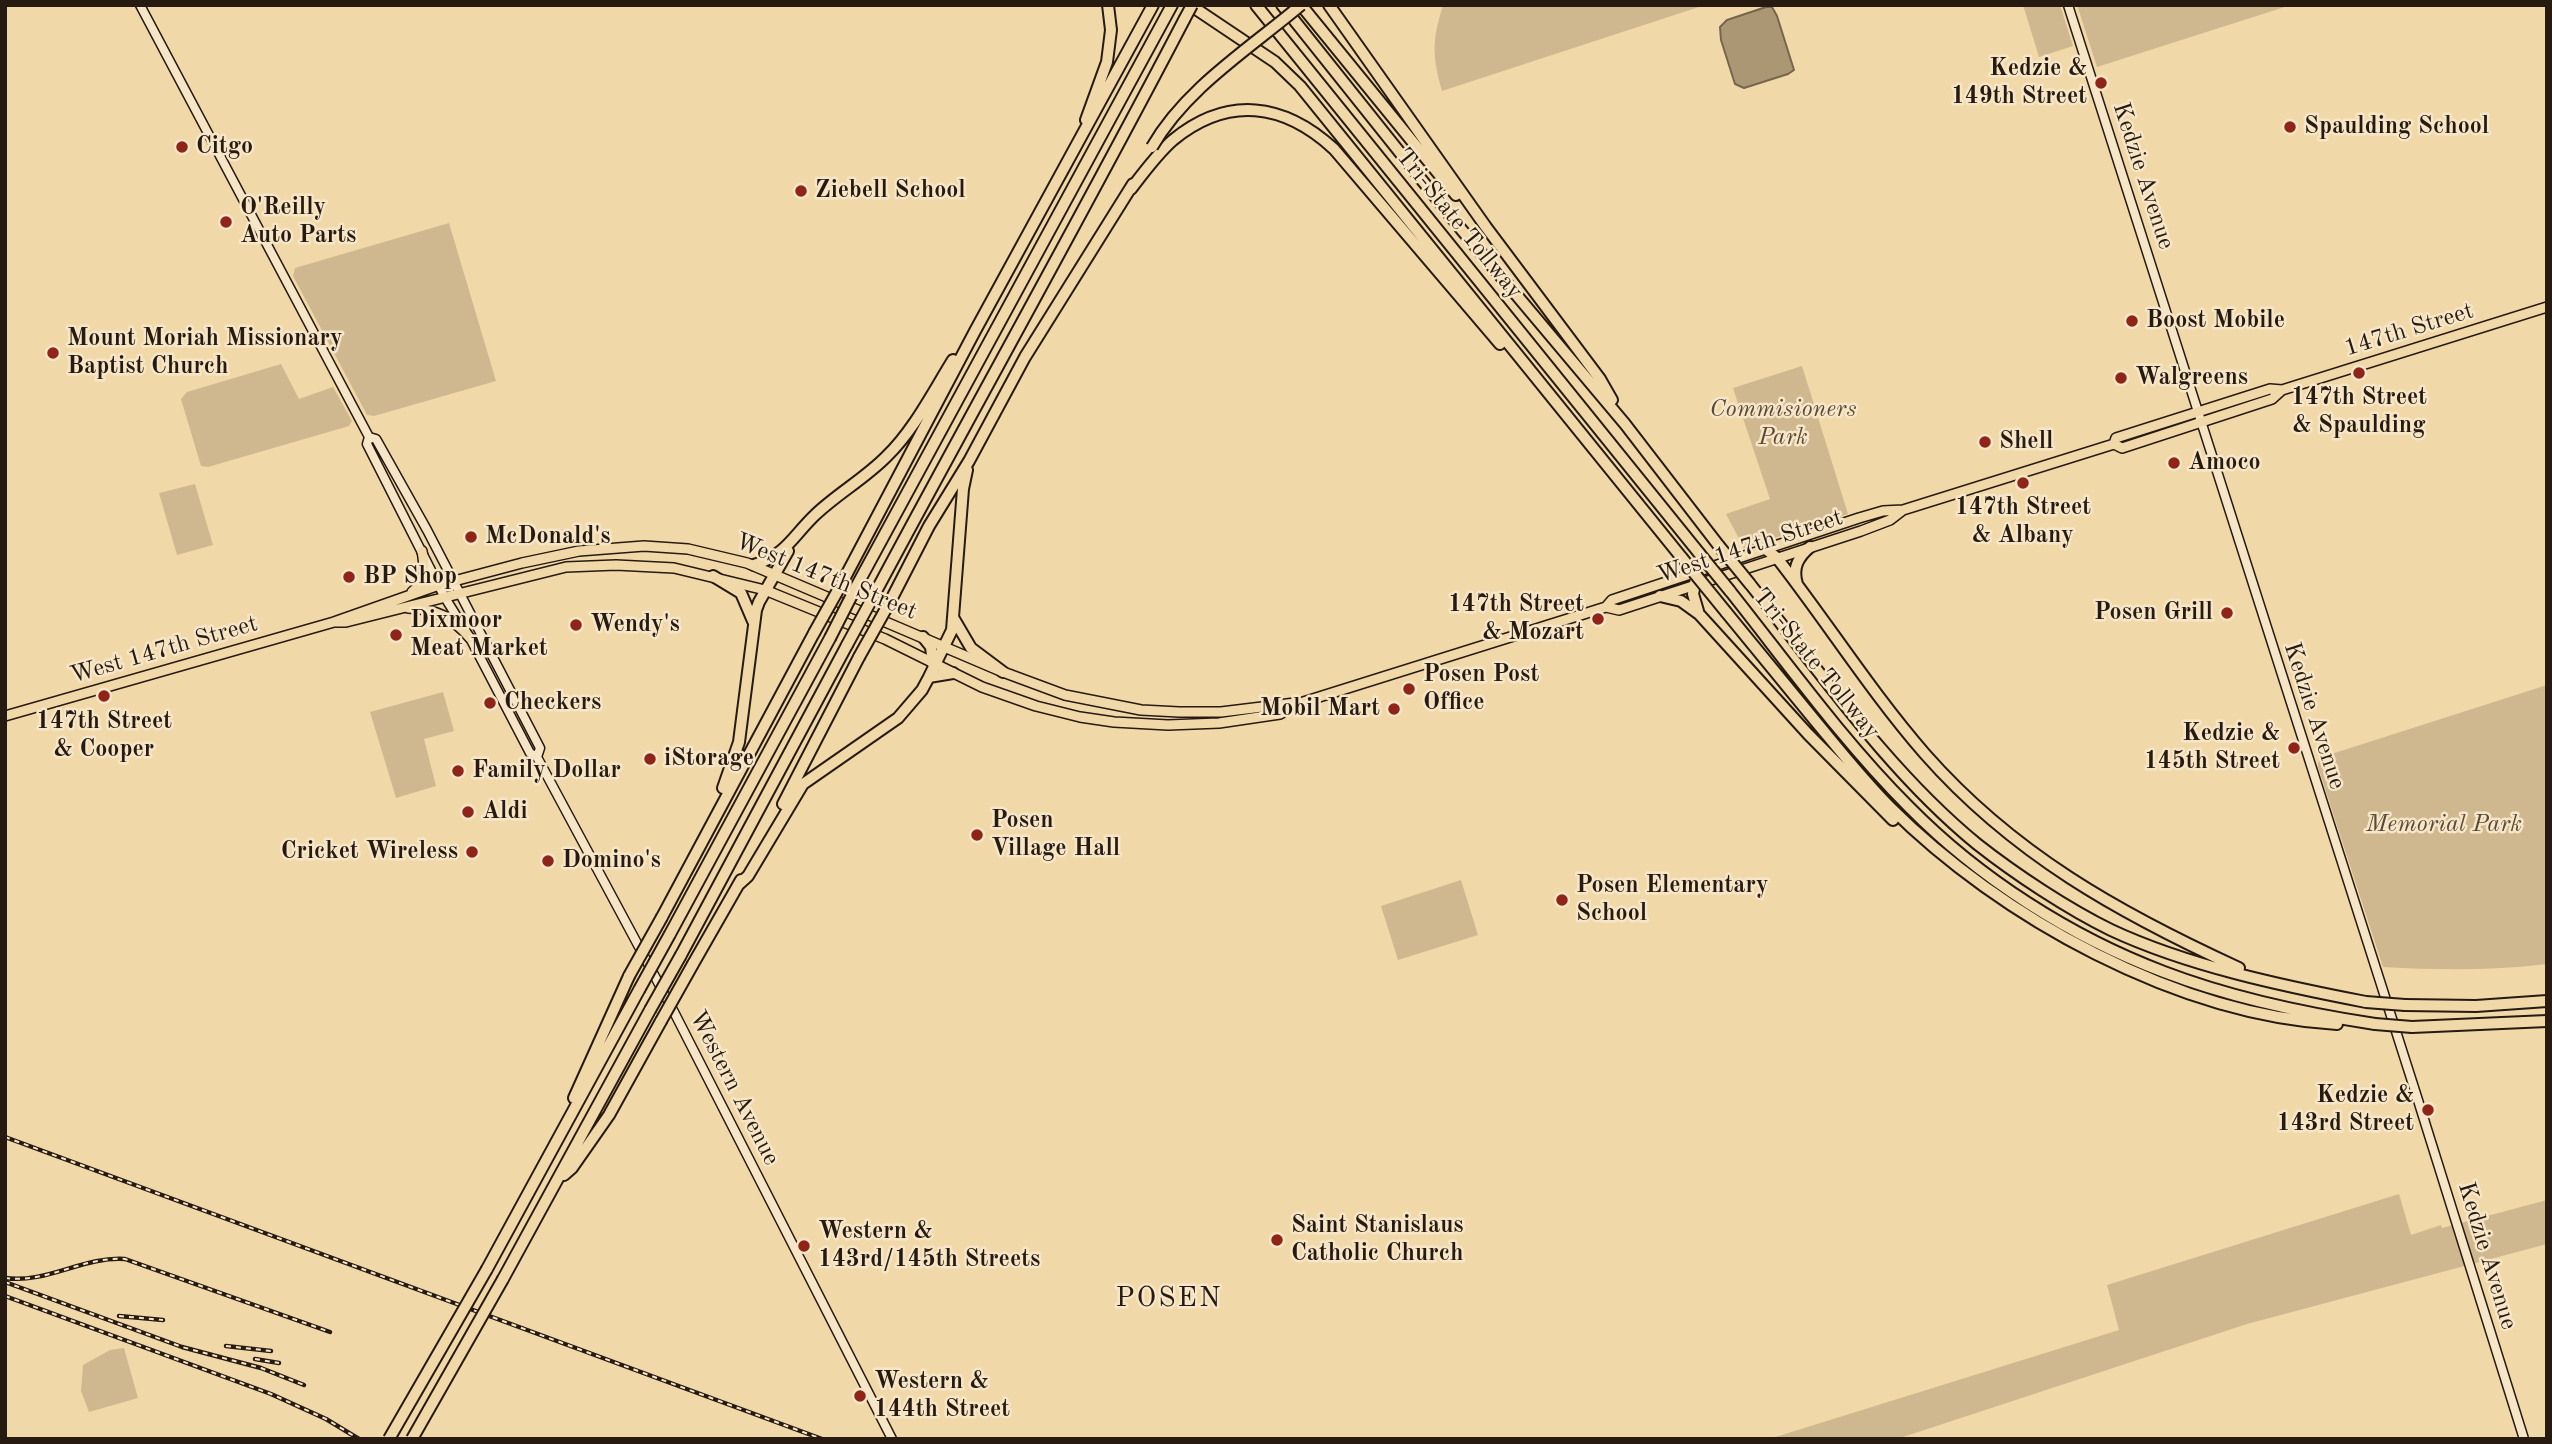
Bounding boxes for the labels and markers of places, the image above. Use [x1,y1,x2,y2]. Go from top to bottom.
place label: Kedzie & 149th Street [1951,55,2087,111]
marker: Kedzie & 149th Street [2093,75,2109,91]
place label: Spaulding School [2304,113,2489,141]
marker: Spaulding School [2282,119,2298,135]
place label: Citgo [196,133,253,161]
marker: Citgo [174,139,190,155]
place label: Ziebell School [815,177,966,205]
marker: Ziebell School [793,183,809,199]
place label: O'Reilly Auto Parts [240,194,356,250]
marker: O'Reilly Auto Parts [218,214,234,230]
place label: Boost Mobile [2146,307,2285,335]
marker: Boost Mobile [2124,313,2140,329]
place label: Mount Moriah Missionary Baptist Church [67,325,343,381]
marker: Mount Moriah Missionary Baptist Church [45,345,61,361]
place label: Walgreens [2135,364,2248,392]
marker: 147th Street & Spaulding [2351,365,2367,381]
marker: Walgreens [2113,370,2129,386]
place label: 147th Street & Spaulding [2291,384,2427,440]
place label: Shell [1999,428,2053,456]
marker: Shell [1977,434,1993,450]
place label: Amoco [2188,449,2261,477]
marker: Amoco [2166,455,2182,471]
marker: 147th Street & Albany [2015,475,2031,491]
place label: 147th Street & Albany [1955,494,2091,550]
place label: McDonald's [485,523,610,551]
marker: McDonald's [463,529,479,545]
place label: BP Shop [363,563,457,591]
marker: BP Shop [341,569,357,585]
place label: 147th Street & Mozart [1448,591,1584,647]
place label: Posen Grill [2094,599,2213,627]
marker: Posen Grill [2219,605,2235,621]
place label: Dixmoor Meat Market [410,607,548,663]
place label: Wendy's [590,611,680,639]
marker: 147th Street & Mozart [1590,611,1606,627]
marker: Wendy's [568,617,584,633]
marker: Dixmoor Meat Market [388,627,404,643]
place label: Posen Post Office [1423,661,1539,717]
marker: Posen Post Office [1401,681,1417,697]
marker: 147th Street & Cooper [96,688,112,704]
place label: Checkers [504,689,601,717]
marker: Checkers [482,695,498,711]
place label: Mobil Mart [1260,695,1380,723]
marker: Mobil Mart [1386,701,1402,717]
place label: 147th Street & Cooper [36,708,172,764]
place label: Kedzie & 145th Street [2144,720,2280,776]
marker: Kedzie & 145th Street [2286,740,2302,756]
place label: iStorage [664,745,754,773]
marker: iStorage [642,751,658,767]
place label: Family Dollar [472,757,621,785]
marker: Family Dollar [450,763,466,779]
place label: Aldi [482,798,528,826]
marker: Aldi [460,804,476,820]
place label: Posen Village Hall [991,807,1120,863]
marker: Posen Village Hall [969,827,985,843]
place label: Cricket Wireless [281,838,458,866]
marker: Cricket Wireless [464,844,480,860]
place label: Domino's [562,847,661,875]
marker: Domino's [540,853,556,869]
place label: Posen Elementary School [1576,872,1768,928]
marker: Posen Elementary School [1554,892,1570,908]
place label: Kedzie & 143rd Street [2277,1082,2414,1138]
marker: Kedzie & 143rd Street [2420,1102,2436,1118]
place label: Saint Stanislaus Catholic Church [1291,1212,1464,1268]
place label: Western & 143rd/145th Streets [818,1218,1040,1274]
marker: Saint Stanislaus Catholic Church [1269,1232,1285,1248]
marker: Western & 143rd/145th Streets [796,1238,812,1254]
place label: Western & 144th Street [874,1368,1010,1424]
marker: Western & 144th Street [852,1388,868,1404]

